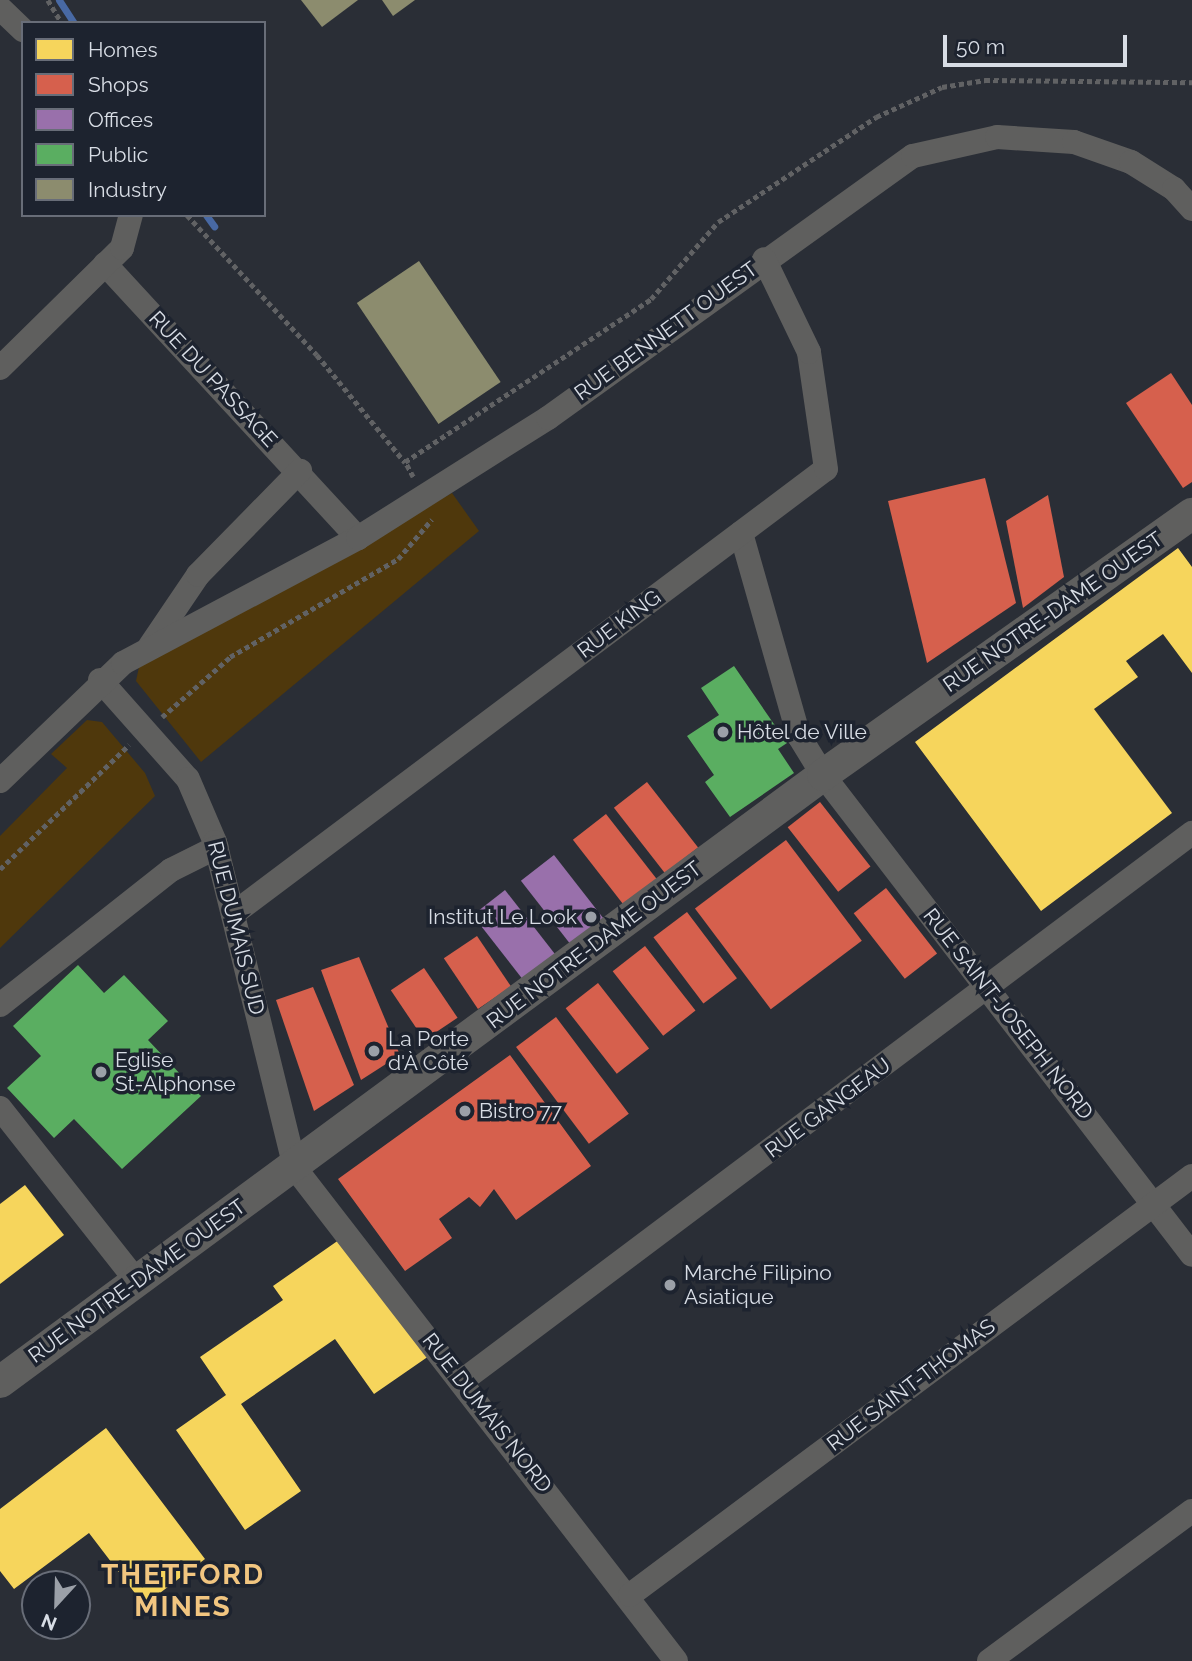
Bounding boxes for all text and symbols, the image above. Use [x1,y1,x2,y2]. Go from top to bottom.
legend [21,21,266,217]
scale bar [947,21,1131,65]
text: 50 m [956,34,1005,59]
text: Homes [88,37,158,62]
text: Shops [88,72,149,97]
text: Offices [88,107,153,132]
text: Public [88,142,148,167]
text: Industry [88,177,167,202]
street label: RUE BENNETT OUEST [569,256,763,406]
street label: RUE DU PASSAGE [144,306,282,452]
street label: RUE NOTRE-DAME OUEST [938,526,1168,698]
street label: RUE KING [572,585,666,663]
place label: Hôtel de Ville [737,719,868,745]
marker: Hôtel de Ville [715,724,731,740]
street label: RUE DUMAIS SUD [202,839,270,1017]
street label: RUE NOTRE-DAME OUEST [482,856,706,1034]
street label: RUE SAINT-JOSEPH NORD [918,903,1098,1125]
place label: Institut Le Look [428,904,577,930]
marker: Institut Le Look [583,909,599,925]
place label: La Porte d'À Côté [388,1026,469,1076]
marker: La Porte d'À Côté [366,1043,382,1059]
place label: Eglise St-Alphonse [115,1047,236,1097]
street label: RUE GANGEAU [760,1053,896,1163]
marker: Eglise St-Alphonse [93,1064,109,1080]
place label: Bistro 77 [479,1098,562,1124]
marker: Bistro 77 [457,1103,473,1119]
street label: RUE NOTRE-DAME OUEST [23,1194,251,1368]
place label: Marché Filipino Asiatique [684,1260,832,1310]
marker: Marché Filipino Asiatique [662,1277,678,1293]
street label: RUE SAINT-THOMAS [822,1314,1000,1456]
street label: RUE DUMAIS NORD [417,1328,557,1498]
district label: THETFORD MINES [102,1558,264,1624]
north arrow [21,1570,91,1640]
text: N [38,1610,60,1636]

